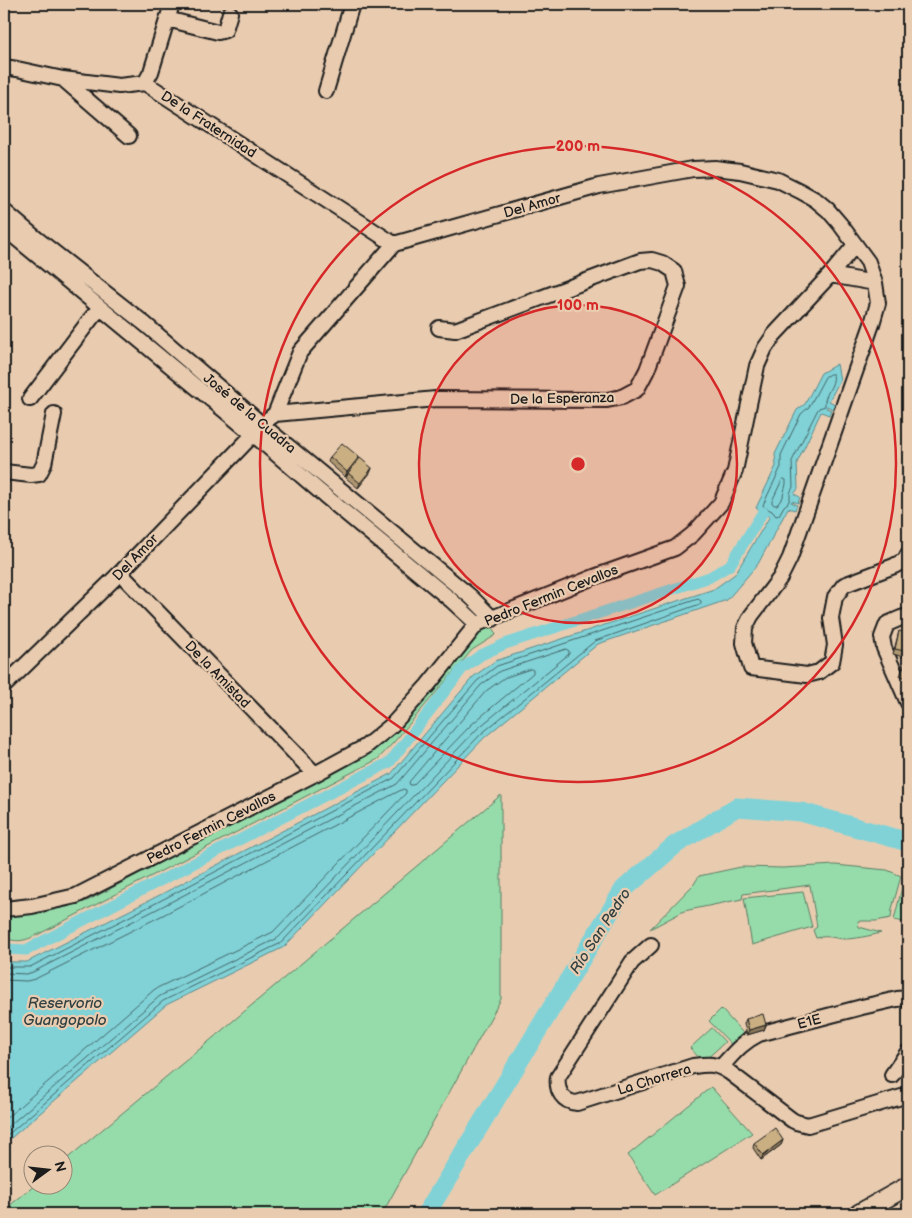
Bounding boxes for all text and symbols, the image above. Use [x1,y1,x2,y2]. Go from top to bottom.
street label: De la Fraternidad [158,87,260,162]
text: 200 m [556,137,600,156]
street label: Del Amor [502,189,563,222]
text: 100 m [557,296,599,315]
street label: José de la Cuadra [200,370,299,457]
street label: De la Esperanza [510,389,614,408]
centre of rings [569,455,587,473]
street label: Del Amor [109,530,162,584]
street label: Pedro Fermin Cevallos [482,561,621,630]
street label: De la Amistad [181,637,254,712]
street label: Pedro Fermin Cevallos [144,787,279,867]
water label: Río San Pedro [566,885,635,978]
water label: Reservorio Guangopolo [23,994,107,1030]
street label: E1E [795,1010,823,1033]
street label: La Chorrera [615,1060,693,1099]
north arrow [22,1146,72,1196]
text: N [51,1159,70,1174]

